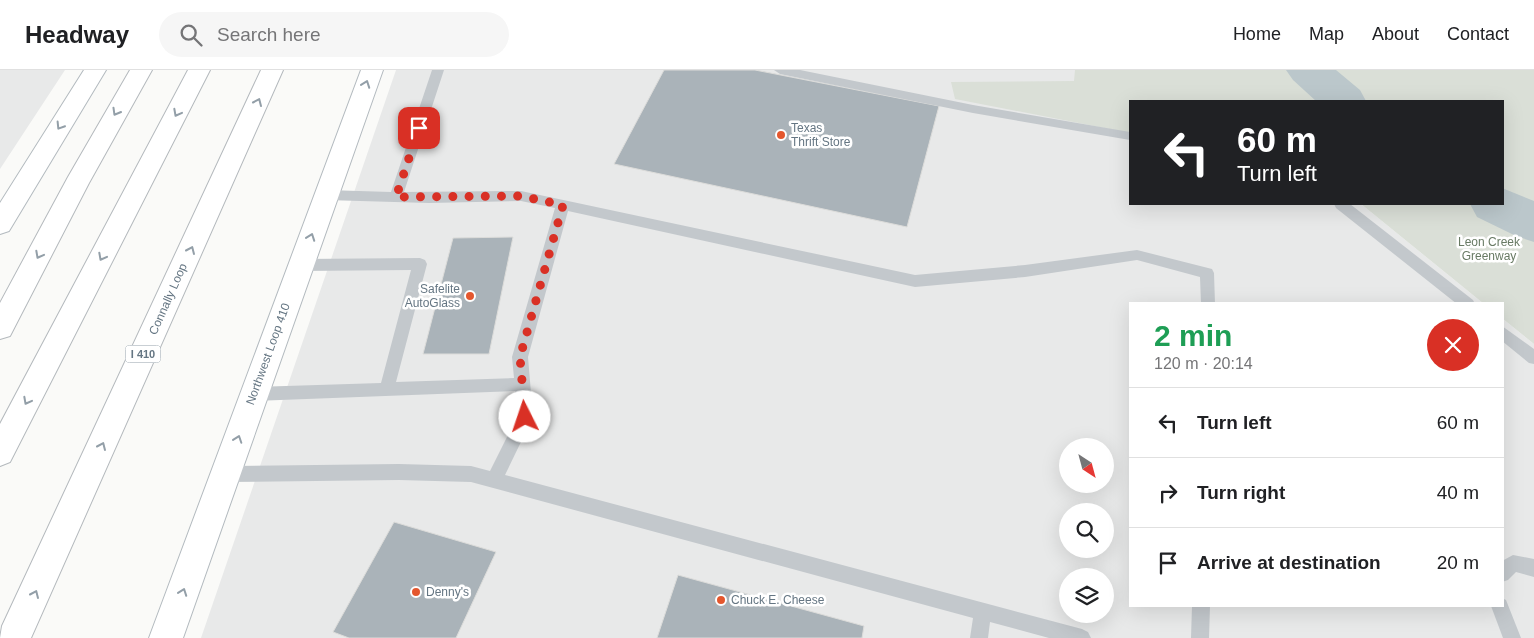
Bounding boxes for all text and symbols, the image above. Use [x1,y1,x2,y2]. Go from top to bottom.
search box [159,12,509,57]
text: Headway [25,21,129,48]
icon: search [177,21,205,49]
text: Search here [217,24,321,45]
text: Home [1233,24,1281,44]
text: Map [1309,24,1344,44]
text: About [1372,24,1419,44]
text: Contact [1447,24,1509,44]
one-way arrow [360,81,370,89]
one-way arrow [251,98,262,107]
one-way arrow [113,107,123,116]
pin [398,107,440,149]
one-way arrow [173,108,183,117]
icon: arrive [405,114,433,142]
icon: left [1154,120,1219,185]
text: 60 m [1237,120,1317,159]
one-way arrow [57,121,66,130]
place label: Texas Thrift Store [791,121,851,149]
marker: Texas Thrift Store [775,129,787,141]
text: Turn left [1237,161,1317,186]
one-way arrow [305,233,315,242]
park label: Leon Creek Greenway [1458,235,1521,263]
one-way arrow [184,246,195,255]
one-way arrow [35,250,45,259]
one-way arrow [98,252,108,261]
street label: Connally Loop [146,261,190,337]
place label: Safelite AutoGlass [405,282,460,310]
marker: Safelite AutoGlass [464,290,476,302]
street label: Northwest Loop 410 [243,301,293,407]
text: 2 min [1154,319,1232,352]
button: close [1427,319,1479,371]
road number: I 410 [126,346,160,362]
text: 120 m · 20:14 [1154,355,1253,372]
position arrow [498,390,550,442]
one-way arrow [23,396,33,405]
icon: left [1154,409,1182,437]
text: Turn left [1197,412,1272,433]
text: 60 m [1437,412,1479,433]
one-way arrow [232,436,242,444]
north arrow [1059,438,1114,492]
map controls [1059,438,1114,623]
one-way arrow [95,442,106,451]
icon: right [1154,479,1182,507]
text: Turn right [1197,482,1285,503]
text: 40 m [1437,482,1479,503]
button: search [1059,503,1114,558]
icon: arrive [1154,549,1182,577]
text: Arrive at destination [1197,552,1381,573]
text: 20 m [1437,552,1479,573]
button: layers [1059,568,1114,623]
place label: Denny's [426,585,469,599]
marker: Denny's [410,586,422,598]
one-way arrow [177,588,187,597]
one-way arrow [28,590,39,599]
place label: Chuck E. Cheese [731,593,825,607]
marker: Chuck E. Cheese [715,594,727,606]

